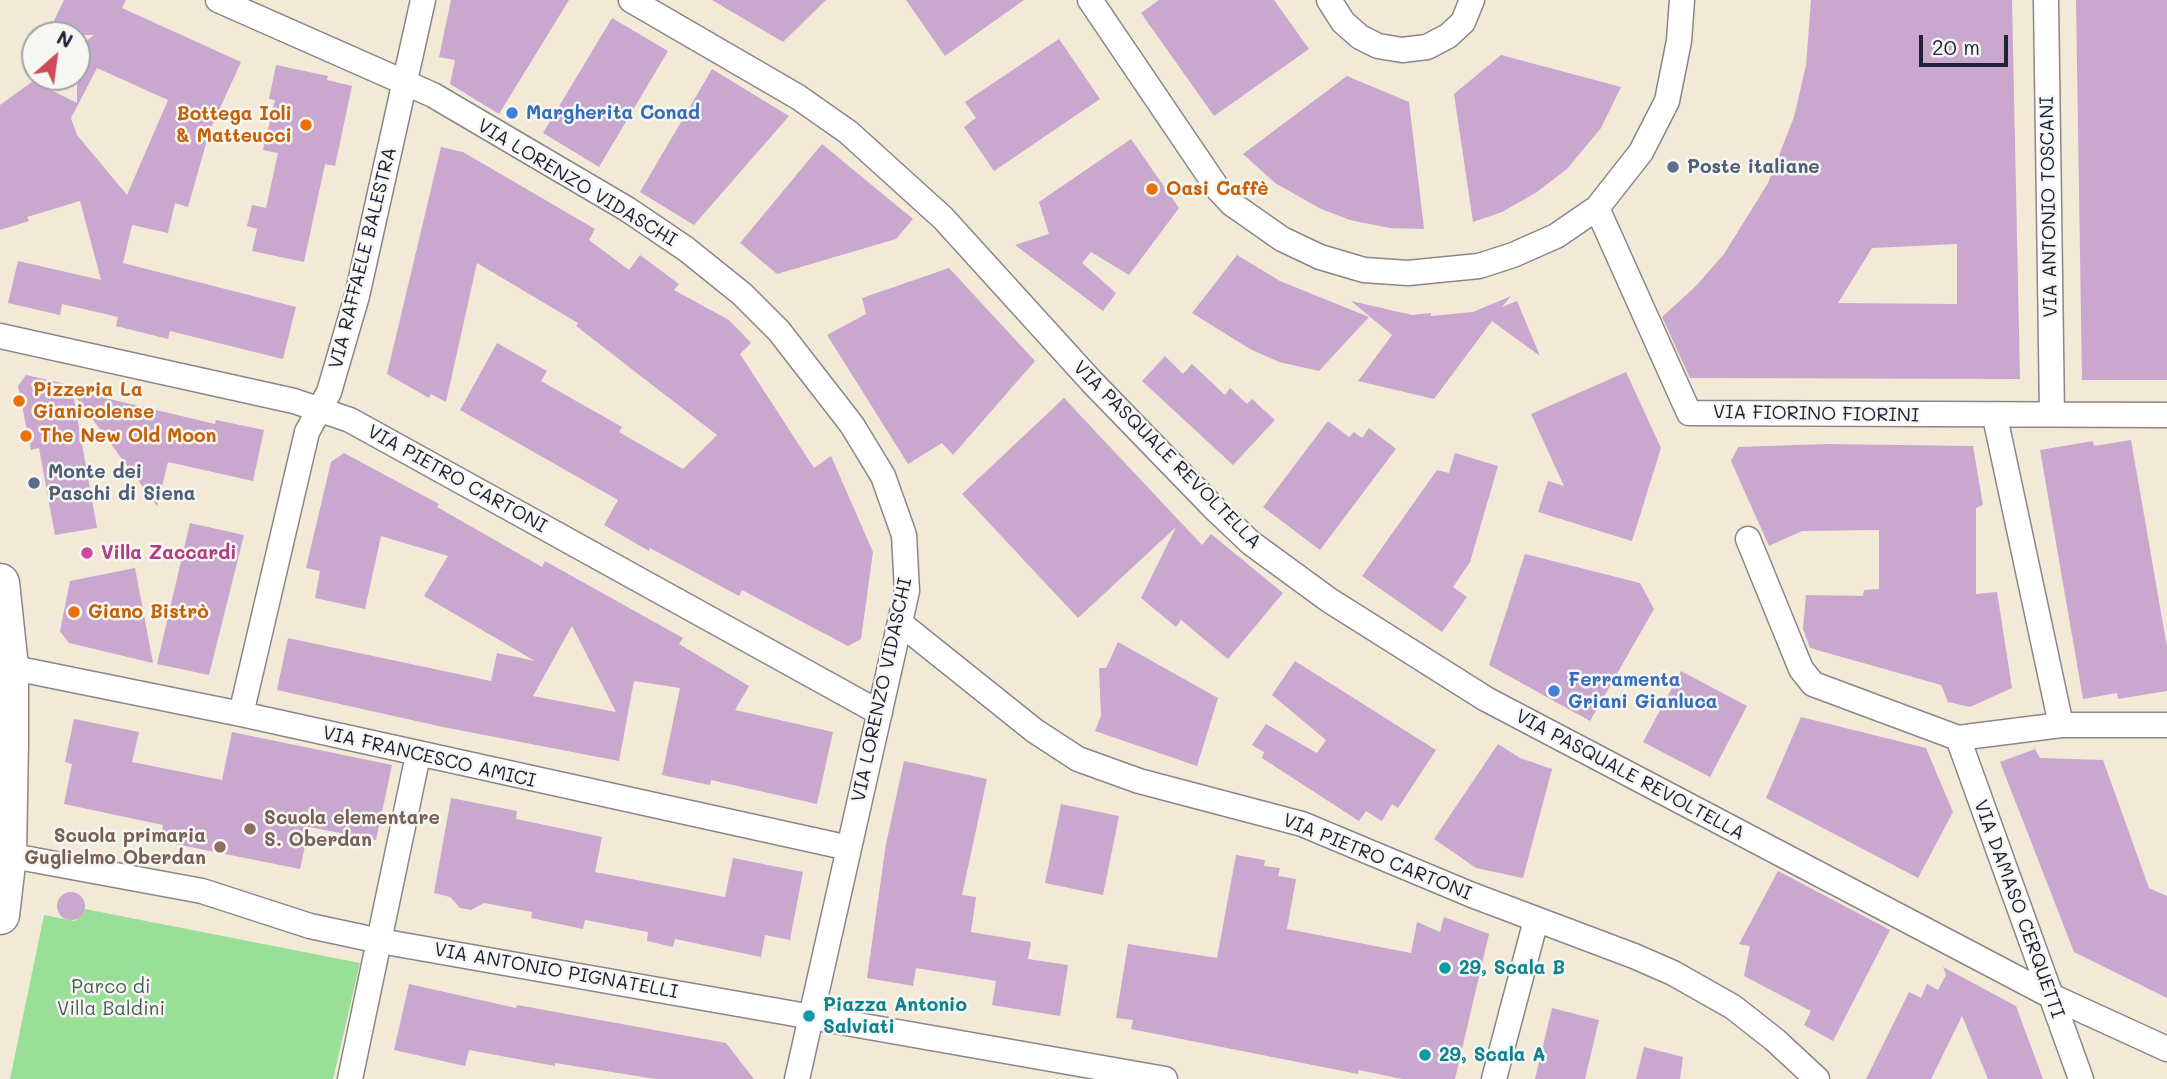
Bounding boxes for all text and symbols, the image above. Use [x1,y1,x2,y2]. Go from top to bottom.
north arrow [21,21,91,91]
scale bar [1922,21,2011,65]
text: N [53,24,77,53]
text: 20 m [1932,33,1980,60]
street label: VIA ANTONIO TOSCANI [2036,96,2062,318]
place label: Margherita Conad [526,102,700,124]
place label: Bottega Ioli & Matteucci [176,103,292,147]
marker: Margherita Conad [504,105,520,121]
street label: VIA LORENZO VIDASCHI [473,114,681,252]
marker: Bottega Ioli & Matteucci [298,117,314,133]
street label: VIA RAFFAELE BALESTRA [324,145,402,371]
place label: Poste italiane [1687,156,1820,178]
marker: Poste italiane [1665,159,1681,175]
place label: Oasi Caffè [1166,178,1269,200]
marker: Oasi Caffè [1144,181,1160,197]
street label: VIA PASQUALE REVOLTELLA [1068,356,1266,554]
place label: Pizzeria La Gianicolense [33,379,154,423]
marker: Pizzeria La Gianicolense [11,393,27,409]
street label: VIA FIORINO FIORINI [1713,401,1919,427]
street label: VIA PIETRO CARTONI [363,420,551,538]
place label: The New Old Moon [40,425,216,447]
marker: The New Old Moon [18,428,34,444]
place label: Monte dei Paschi di Siena [48,461,195,505]
marker: Monte dei Paschi di Siena [26,475,42,491]
place label: Villa Zaccardi [101,542,237,564]
marker: Villa Zaccardi [79,545,95,561]
street label: VIA LORENZO VIDASCHI [847,576,917,804]
place label: Giano Bistrò [88,601,209,623]
marker: Giano Bistrò [66,604,82,620]
place label: Ferramenta Griani Gianluca [1568,669,1717,713]
marker: Ferramenta Griani Gianluca [1546,683,1562,699]
street label: VIA PASQUALE REVOLTELLA [1512,705,1748,845]
street label: VIA FRANCESCO AMICI [320,721,538,793]
street label: VIA DAMASO CERQUETTI [1969,797,2069,1021]
place label: Scuola elementare S. Oberdan [264,807,440,851]
street label: VIA PIETRO CARTONI [1279,809,1475,905]
marker: Scuola elementare S. Oberdan [242,821,258,837]
place label: Scuola primaria Guglielmo Oberdan [24,825,206,869]
marker: Scuola primaria Guglielmo Oberdan [212,839,228,855]
street label: VIA ANTONIO PIGNATELLI [432,938,680,1004]
place label: 29, Scala B [1459,957,1565,979]
marker: 29, Scala B [1437,960,1453,976]
park label: Parco di Villa Baldini [57,976,165,1020]
place label: Piazza Antonio Salviati [823,994,967,1038]
marker: Piazza Antonio Salviati [801,1008,817,1024]
place label: 29, Scala A [1439,1044,1546,1066]
marker: 29, Scala A [1417,1047,1433,1063]

